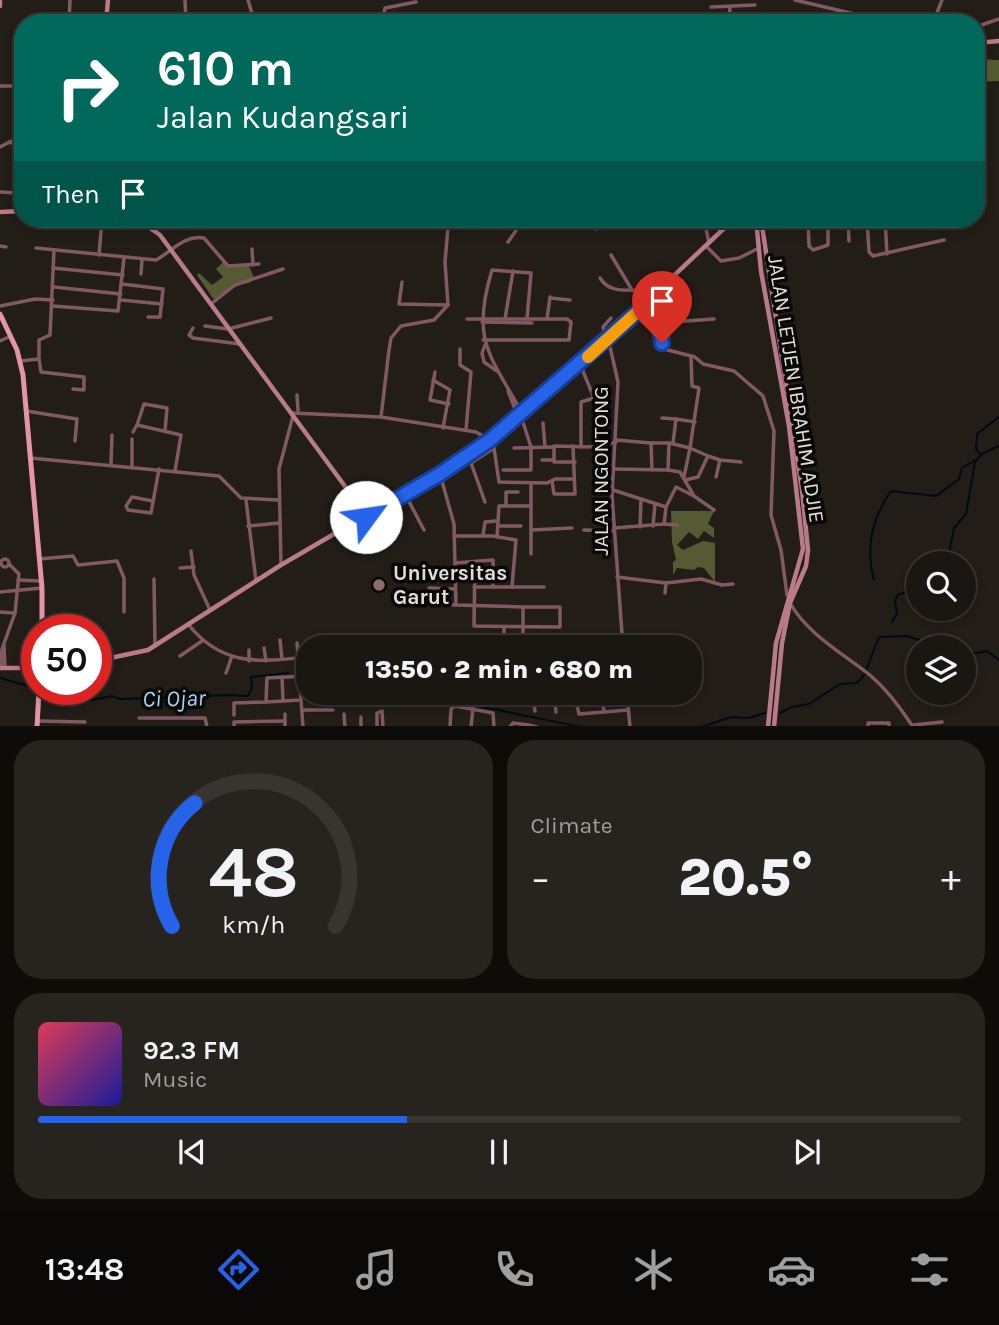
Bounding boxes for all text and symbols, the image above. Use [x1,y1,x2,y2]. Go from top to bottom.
text: 610 m [157,40,294,97]
icon: right [42,42,133,133]
text: Jalan Kudangsari [157,99,409,136]
icon: arrive [114,175,152,213]
text: Then [42,179,100,210]
street label: JALAN LETJEN IBRAHIM ADJIE [763,253,829,525]
pin [632,271,692,343]
icon: arrive [643,282,681,320]
street label: JALAN NGONTONG [589,386,613,556]
position arrow [329,480,403,554]
map controls [906,551,976,705]
button: search [906,551,976,621]
place label: Universitas Garut [393,561,507,609]
marker: Universitas Garut [371,577,387,593]
speed limit sign: 50 [21,614,112,705]
button: layers [906,635,976,705]
text: 13:50 · 2 min · 680 m [365,654,633,685]
water label: Ci Ojar [142,684,207,713]
text: Climate [531,812,613,839]
text: 48 [208,829,298,914]
text: 20.5° [678,847,813,908]
text: − [531,856,550,901]
text: + [941,856,961,901]
text: km/h [222,909,285,938]
text: 92.3 FM [143,1035,240,1066]
text: Music [143,1066,207,1093]
icon: previous [173,1133,211,1171]
icon: pause [480,1133,518,1171]
icon: next [788,1133,826,1171]
icon: directions [214,1245,263,1294]
icon: music [352,1245,401,1294]
icon: phone [490,1245,539,1294]
icon: climate [629,1245,678,1294]
icon: car [767,1245,816,1294]
icon: filters [905,1245,954,1294]
text: 13:48 [45,1251,124,1288]

